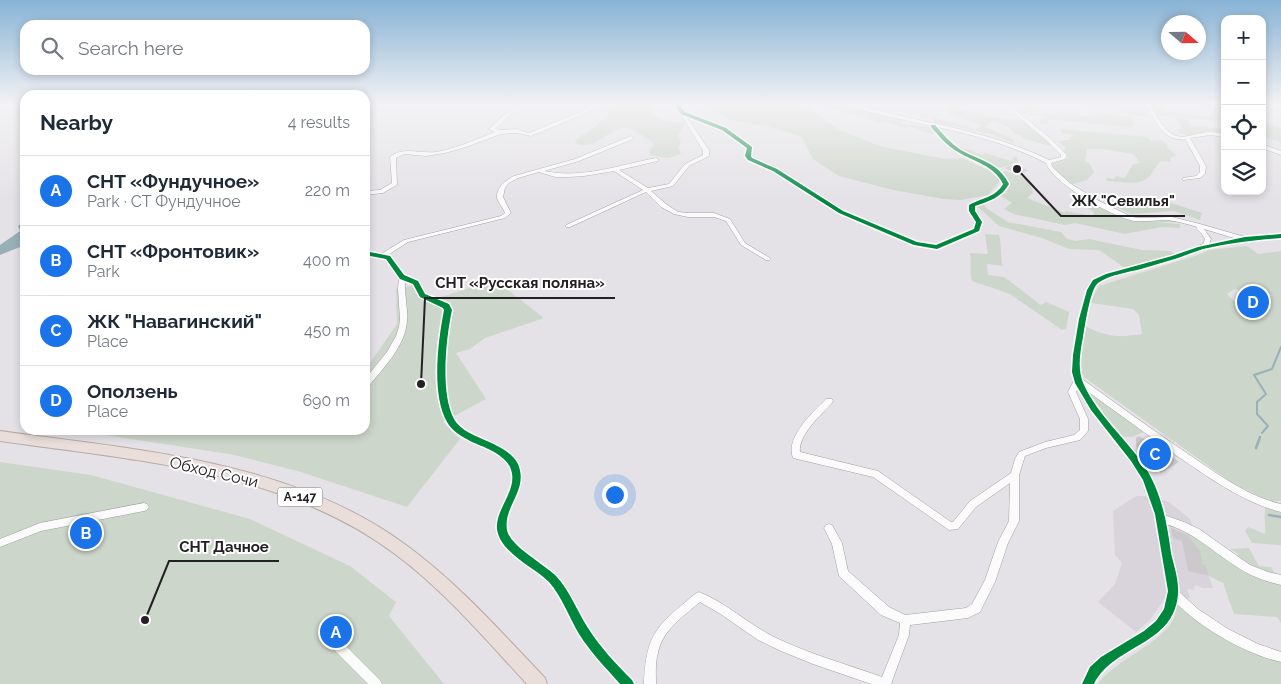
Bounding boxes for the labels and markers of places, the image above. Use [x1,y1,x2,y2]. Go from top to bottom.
callout: ЖК "Севилья" [1061,186,1185,216]
callout: СНТ «Русская поляна» [425,268,615,298]
pin: D [1237,283,1269,321]
pin: C [1139,435,1171,473]
pin: B [70,514,102,552]
callout: СНТ Дачное [169,531,279,561]
pin: A [320,613,352,651]

